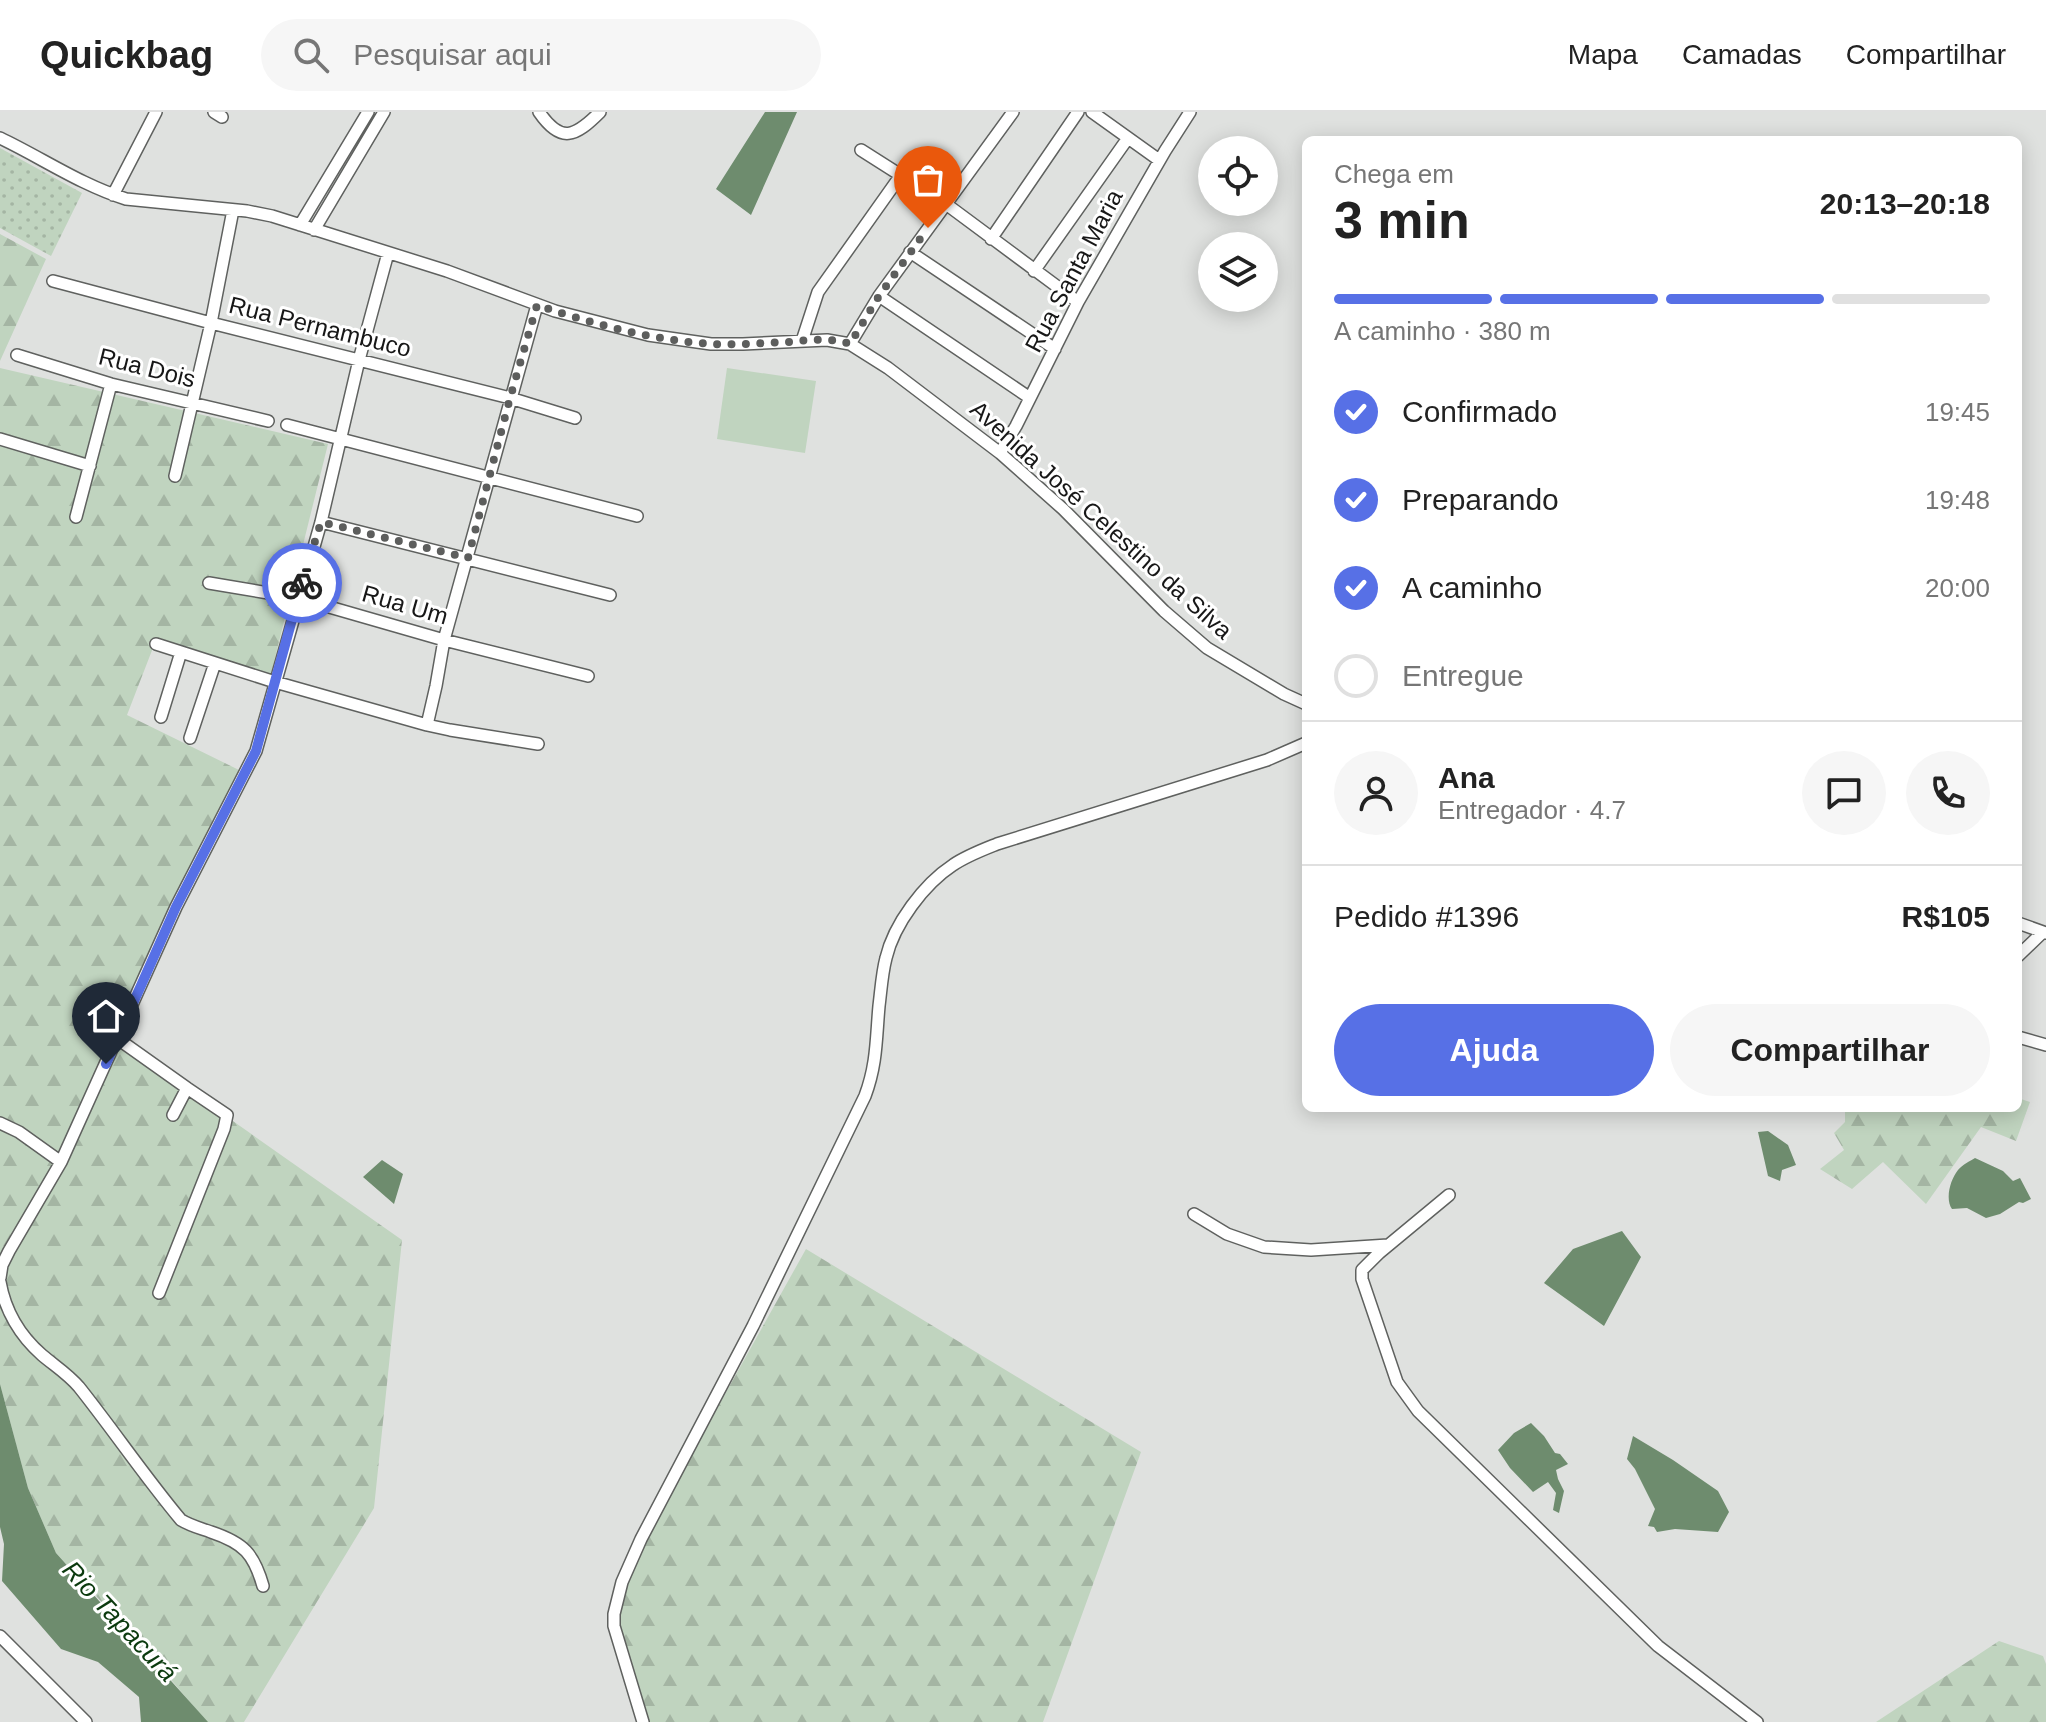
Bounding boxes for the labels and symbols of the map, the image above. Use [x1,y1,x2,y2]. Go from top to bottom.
pin [894,146,962,228]
street label: Rua Santa Maria [1019,184,1128,357]
street label: Rua Pernambuco [226,291,414,362]
street label: Rua Dois [96,342,198,393]
street label: Avenida José Celestino da Silva [965,395,1238,645]
courier [262,543,342,623]
street label: Rua Um [359,579,451,630]
pin [72,982,140,1064]
water label: Rio Tapacurá [57,1555,183,1687]

